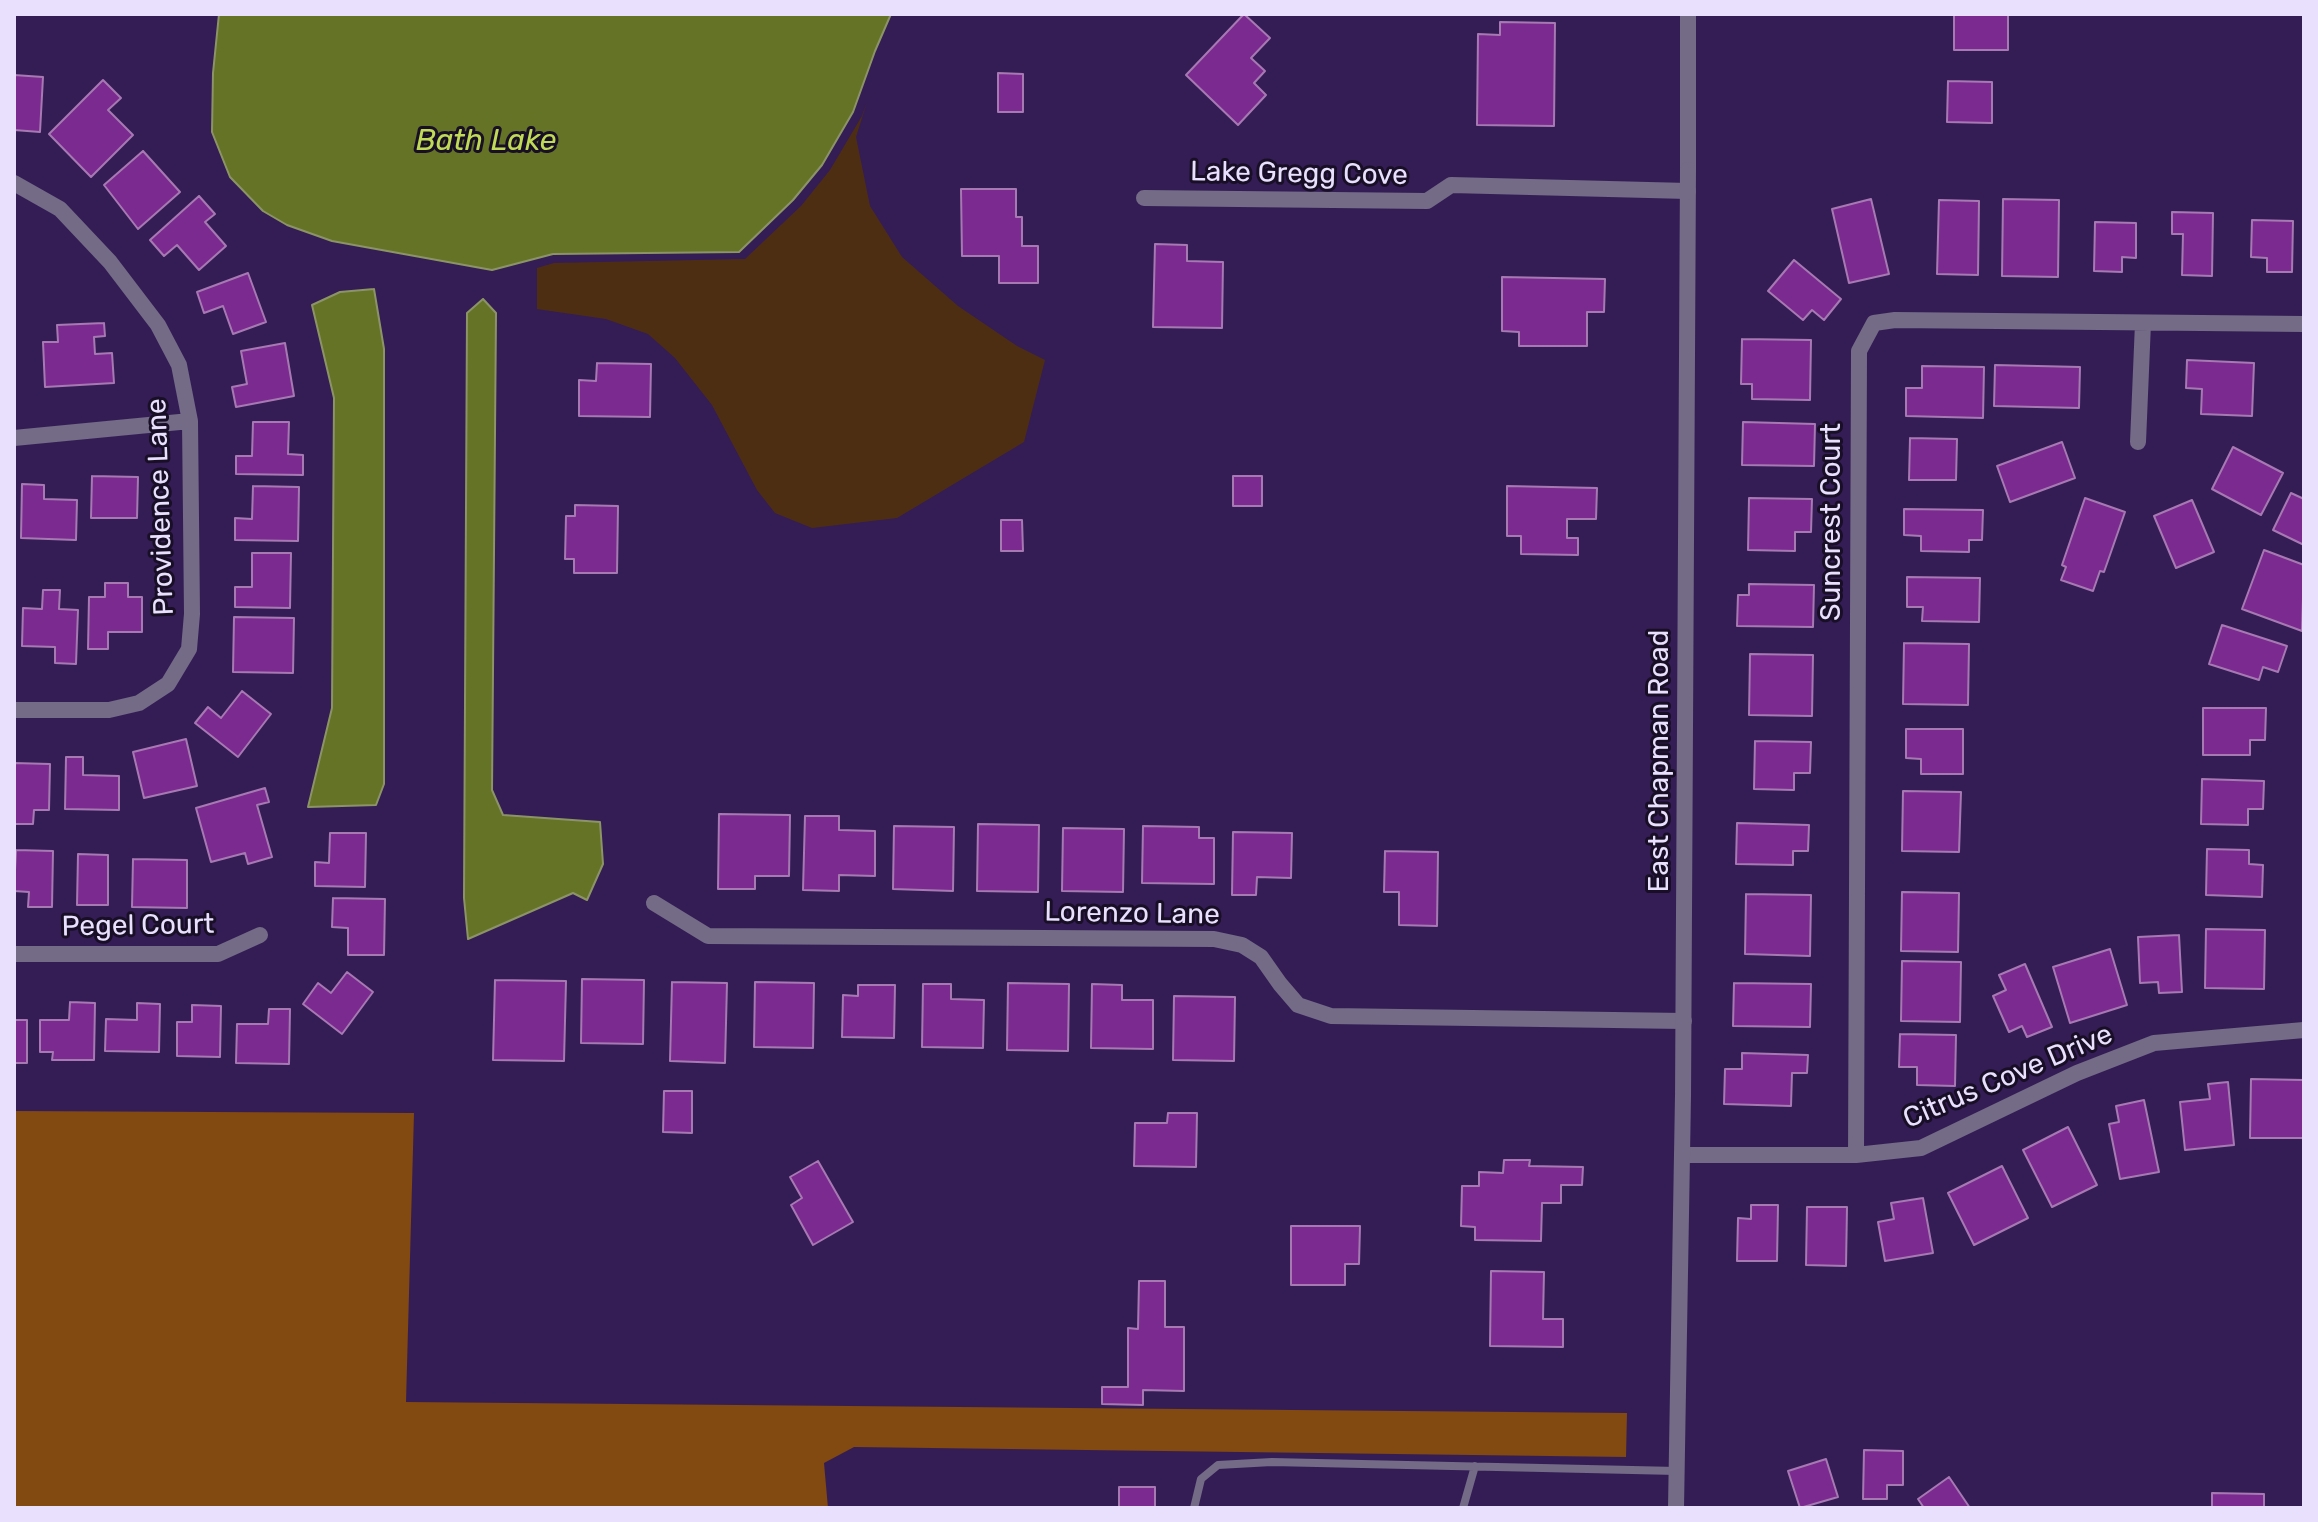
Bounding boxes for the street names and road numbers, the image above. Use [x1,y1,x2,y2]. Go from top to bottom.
street label: Lake Gregg Cove [1190,155,1408,193]
street label: Providence Lane [140,398,182,616]
street label: Suncrest Court [1815,423,1849,621]
street label: East Chapman Road [1643,630,1677,892]
street label: Lorenzo Lane [1044,896,1220,932]
street label: Pegel Court [61,908,215,944]
street label: Citrus Cove Drive [1898,1018,2118,1136]

